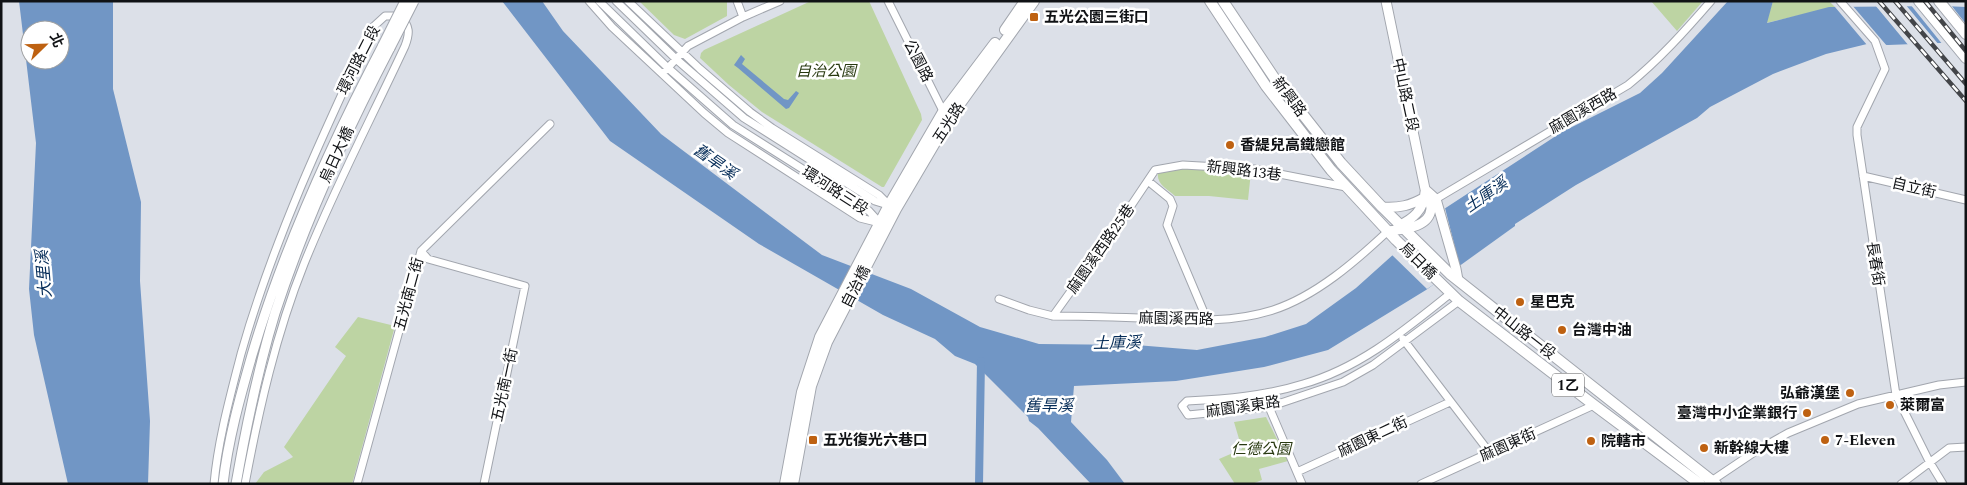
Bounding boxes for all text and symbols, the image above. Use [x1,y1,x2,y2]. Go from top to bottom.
place label: 五光公園三街口 [1044,6,1149,29]
marker: 五光公園三街口 [1028,11,1040,23]
north arrow [20,20,70,70]
street label: 環河路二段 [332,21,386,99]
text: 北 [44,30,69,51]
street label: 公園路 [898,36,938,86]
street label: 中山路二段 [1386,56,1424,134]
park label: 自治公園 [796,60,858,83]
street label: 新興路 [1266,72,1312,122]
street label: 麻園溪西路 [1545,82,1621,140]
street label: 五光路 [927,98,971,148]
street label: 烏日大橋 [314,123,360,187]
place label: 香緹兒高鐵戀館 [1240,134,1345,157]
water label: 舊旱溪 [688,138,743,187]
marker: 香緹兒高鐵戀館 [1224,139,1236,151]
street label: 新興路13巷 [1205,155,1283,187]
street label: 環河路三段 [797,161,873,221]
water label: 土庫溪 [1459,170,1514,219]
street label: 自立街 [1889,172,1939,204]
street label: 麻園溪西路25巷 [1061,199,1141,299]
street label: 烏日橋 [1394,237,1442,285]
street label: 長春街 [1860,240,1890,288]
water label: 大里溪 [30,247,58,299]
street label: 五光南二街 [388,255,430,333]
street label: 自治橋 [836,262,876,312]
place label: 星巴克 [1530,291,1575,314]
marker: 星巴克 [1514,296,1526,308]
street label: 中山路一段 [1487,301,1561,365]
street label: 麻園溪西路 [1138,307,1214,331]
place label: 台灣中油 [1572,319,1632,342]
marker: 台灣中油 [1556,324,1568,336]
water label: 土庫溪 [1093,331,1143,355]
street label: 五光南一街 [486,346,524,424]
road number: 1乙 [1552,374,1584,396]
place label: 弘爺漢堡 [1780,382,1840,405]
marker: 弘爺漢堡 [1844,387,1856,399]
street label: 麻園溪東路 [1204,390,1282,424]
water label: 舊旱溪 [1025,394,1075,418]
place label: 萊爾富 [1900,394,1945,417]
marker: 萊爾富 [1884,399,1896,411]
place label: 臺灣中小企業銀行 [1677,402,1797,425]
marker: 臺灣中小企業銀行 [1801,407,1813,419]
street label: 麻園東二街 [1334,411,1412,463]
street label: 麻園東街 [1476,422,1540,468]
place label: 五光復光六巷口 [823,429,928,452]
place label: 7-Eleven [1835,429,1895,452]
place label: 院轄市 [1601,430,1646,453]
marker: 五光復光六巷口 [807,434,819,446]
marker: 7-Eleven [1819,434,1831,446]
marker: 院轄市 [1585,435,1597,447]
place label: 新幹線大樓 [1714,437,1789,460]
park label: 仁德公園 [1231,438,1293,461]
marker: 新幹線大樓 [1698,442,1710,454]

